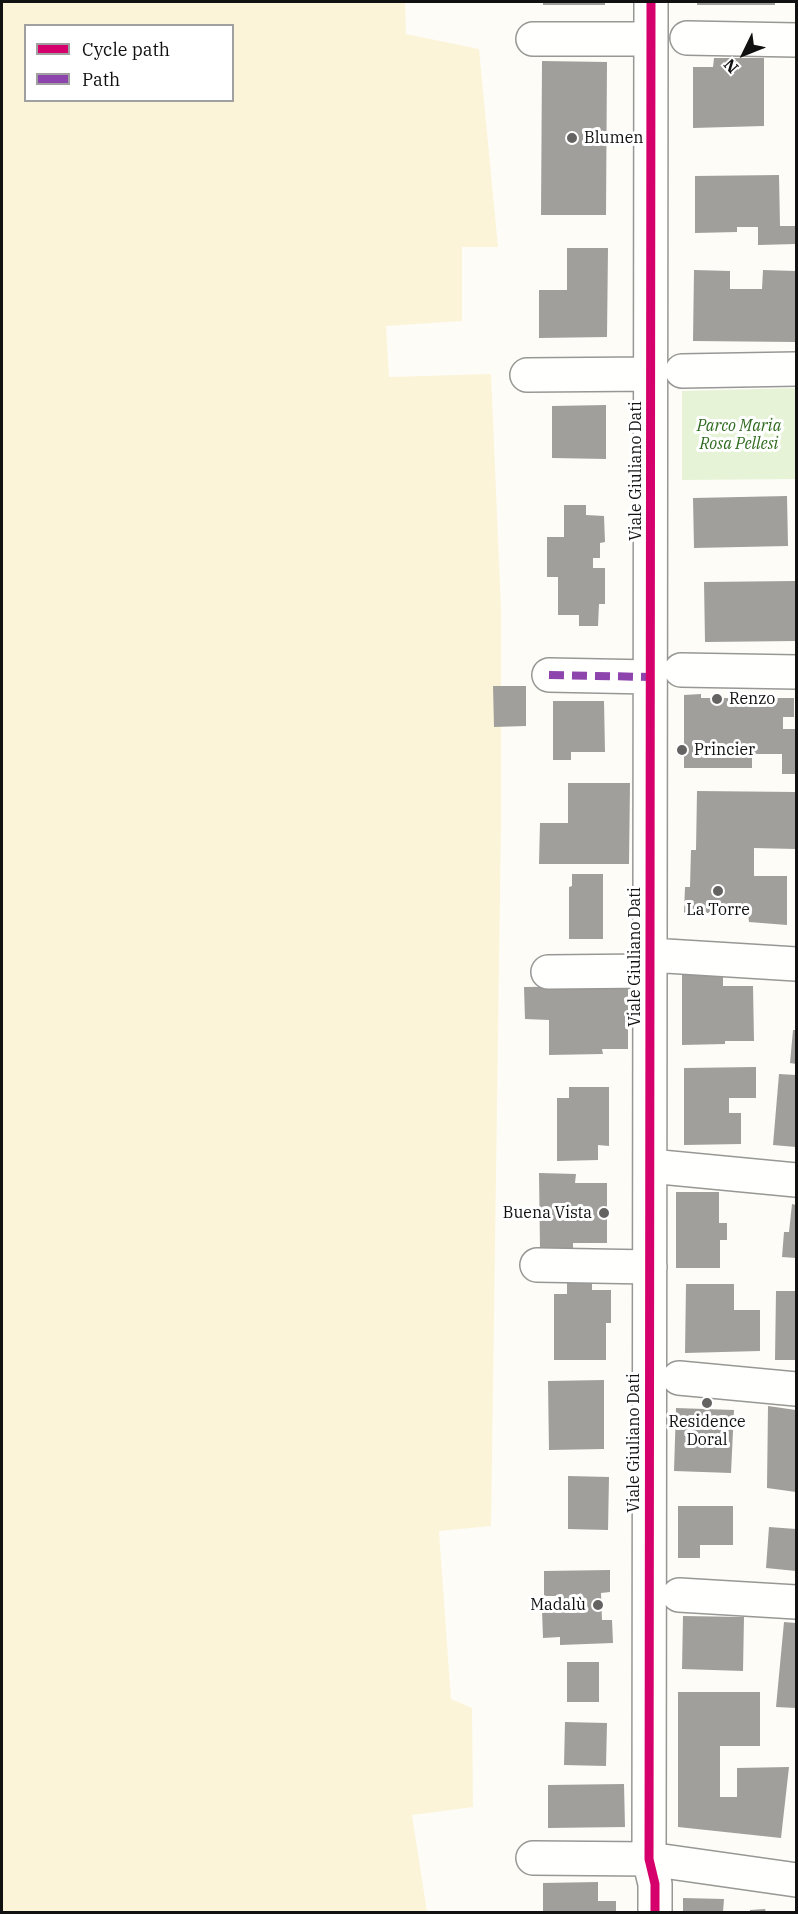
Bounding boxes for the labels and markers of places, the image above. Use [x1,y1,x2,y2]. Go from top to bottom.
place label: Blumen [584,128,643,148]
marker: Blumen [565,131,579,145]
place label: Renzo [729,689,775,709]
marker: Renzo [710,692,724,706]
place label: Princier [694,740,755,760]
marker: Princier [675,743,689,757]
marker: La Torre [711,884,725,898]
place label: La Torre [686,900,750,920]
place label: Buena Vista [503,1203,592,1223]
marker: Buena Vista [597,1206,611,1220]
marker: Residence Doral [700,1396,714,1410]
place label: Residence Doral [668,1412,746,1450]
place label: Madalù [530,1595,586,1615]
marker: Madalù [591,1598,605,1612]

